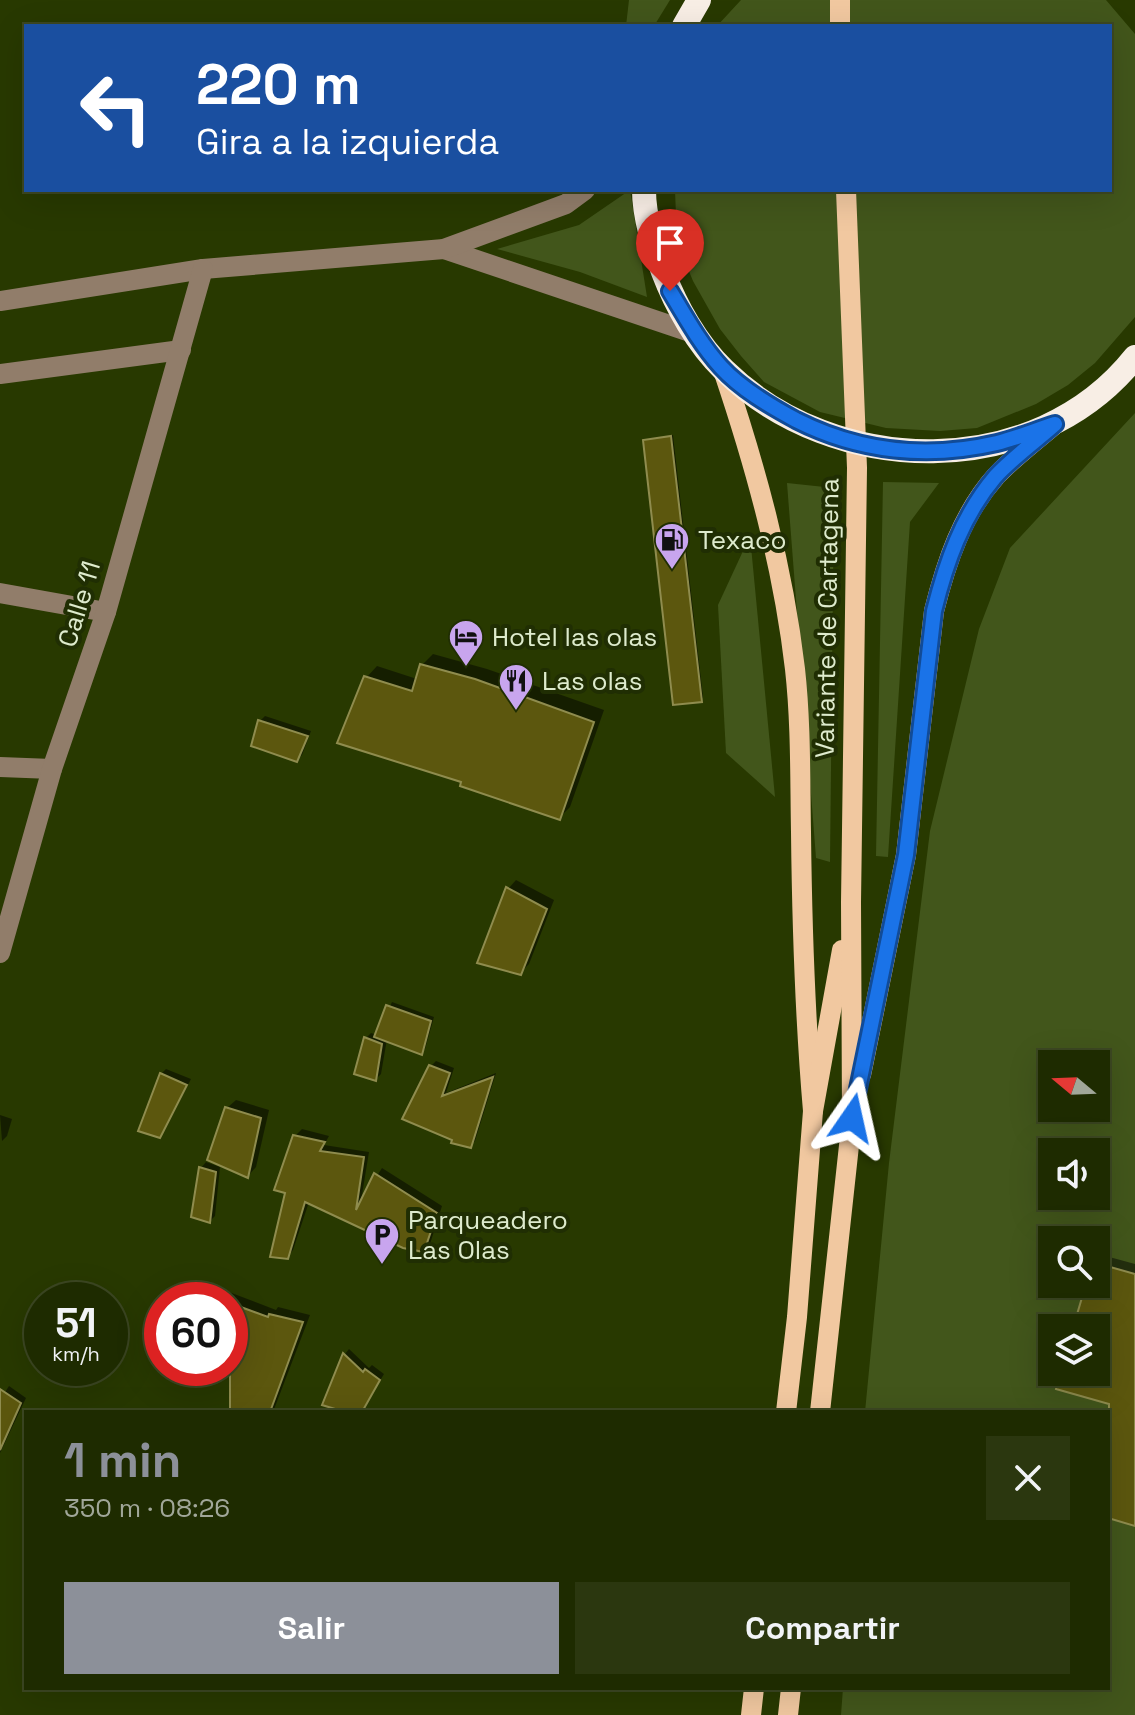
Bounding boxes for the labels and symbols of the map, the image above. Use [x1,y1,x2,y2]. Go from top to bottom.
pin [636,209,704,291]
street label: Variante de Cartagena [808,478,846,758]
fuel station icon: Texaco [653,521,691,571]
place label: Texaco [698,523,787,557]
street label: Calle 11 [50,557,108,651]
hotel icon: Hotel las olas [447,618,485,668]
place label: Hotel las olas [492,620,657,654]
restaurant icon: Las olas [497,662,535,712]
place label: Las olas [542,664,642,698]
north arrow [1038,1050,1110,1122]
position arrow [810,1076,894,1160]
place label: Parqueadero Las Olas [408,1203,568,1267]
parking icon: Parqueadero Las Olas [363,1216,401,1266]
speed limit sign: 60 [144,1282,248,1386]

